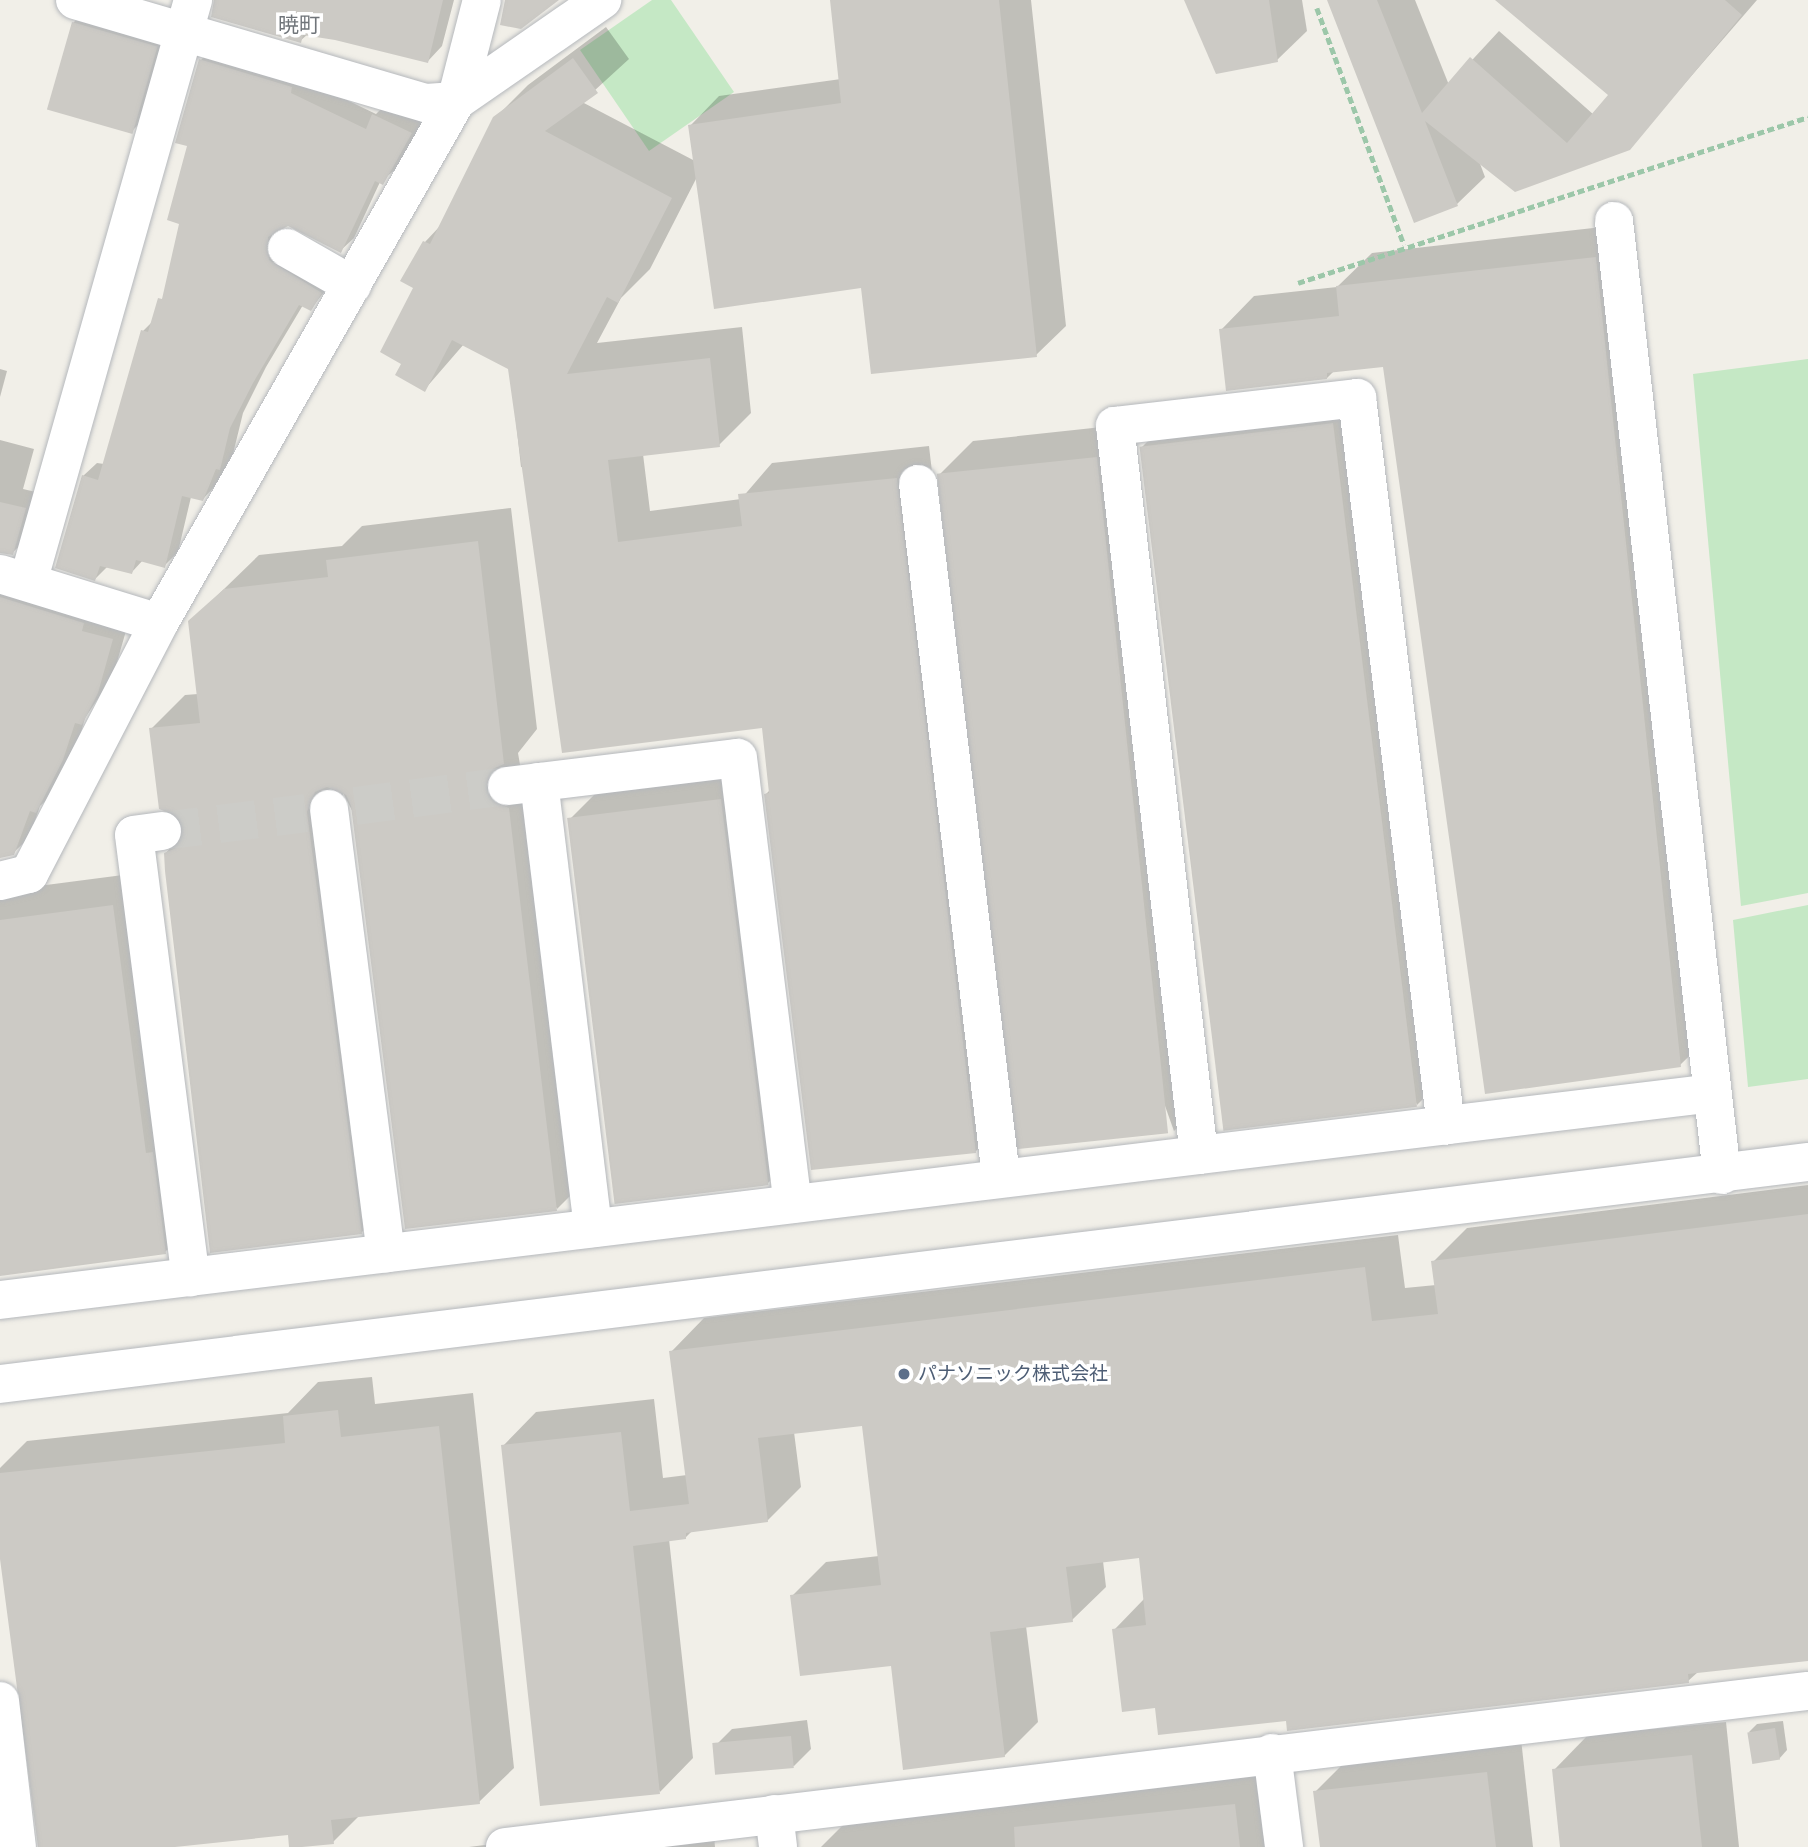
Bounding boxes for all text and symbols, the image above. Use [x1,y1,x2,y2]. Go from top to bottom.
district label: 暁町 [278,11,320,37]
place label: パナソニック株式会社 [918,1363,1108,1385]
marker: パナソニック株式会社 [896,1366,912,1382]

